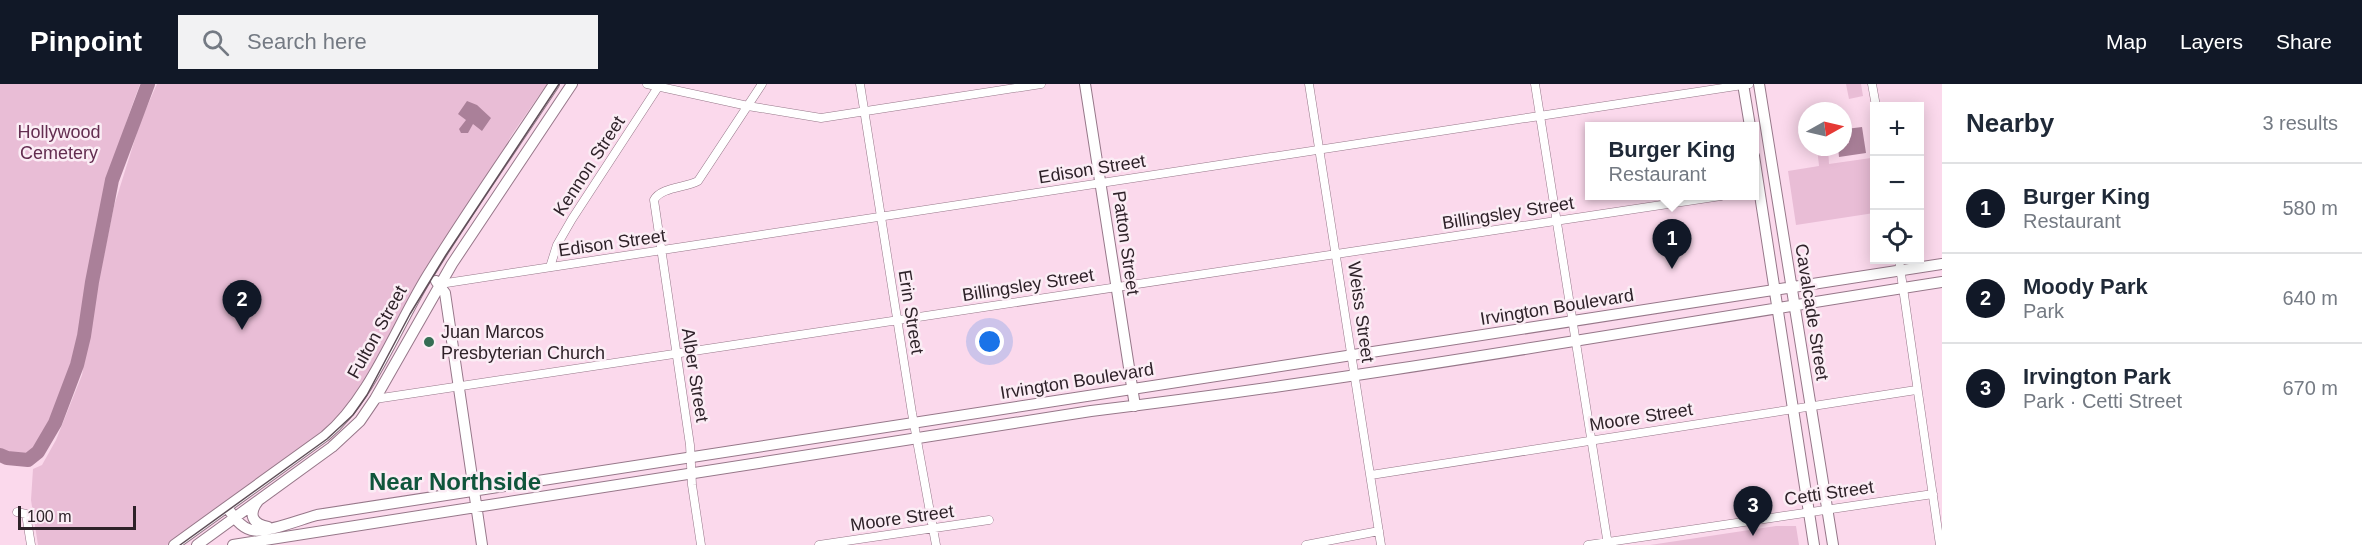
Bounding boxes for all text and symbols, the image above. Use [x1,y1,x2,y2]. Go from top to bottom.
search box [178,15,598,69]
text: Pinpoint [30,26,142,57]
icon: search [199,26,232,59]
text: Search here [247,29,367,54]
text: Map [2106,30,2147,53]
text: Layers [2180,30,2243,53]
text: Share [2276,30,2332,53]
north arrow [1798,102,1852,156]
map controls [1870,102,1924,264]
button: + [1870,102,1924,156]
text: Nearby [1966,108,2054,138]
street label: Kennon Street [549,112,629,220]
text: 3 results [2262,112,2338,134]
park label: Hollywood Cemetery [17,122,101,163]
popup [1585,122,1759,200]
text: Burger King [1608,137,1736,162]
street label: Edison Street [1037,151,1147,187]
button: − [1870,156,1924,210]
text: Restaurant [1608,163,1706,185]
text: Burger King [2023,184,2150,209]
street label: Patton Street [1109,190,1143,296]
street label: Billingsley Street [1441,193,1575,233]
text: 1 [1980,197,1991,219]
text: 580 m [2282,197,2338,219]
button: locate [1870,210,1924,264]
text: Restaurant [2023,210,2121,232]
pin: 1 [1652,220,1692,269]
street label: Edison Street [557,226,667,260]
street label: Cavalcade Street [1791,242,1833,382]
street label: Weiss Street [1344,260,1378,364]
street label: Billingsley Street [961,265,1095,305]
street label: Erin Street [894,268,928,356]
text: Moody Park [2023,274,2148,299]
pin: 2 [222,280,262,330]
street label: Fulton Street [343,282,411,382]
street label: Irvington Boulevard [1479,285,1635,329]
text: 2 [1980,287,1991,309]
text: 640 m [2282,287,2338,309]
text: Park [2023,300,2064,322]
place label: Juan Marcos Presbyterian Church [441,322,605,363]
street label: Alber Street [678,326,712,424]
your location [975,327,1004,356]
marker: Juan Marcos Presbyterian Church [422,335,436,349]
street label: Irvington Boulevard [999,359,1155,403]
text: Irvington Park [2023,364,2171,389]
text: 3 [1980,377,1991,399]
text: 670 m [2282,377,2338,399]
text: Park · Cetti Street [2023,390,2182,412]
street label: Moore Street [1588,399,1694,435]
district label: Near Northside [369,468,541,495]
street label: Cetti Street [1783,477,1875,509]
pin: 3 [1734,486,1772,536]
street label: Moore Street [849,501,955,535]
scale bar [18,503,136,530]
text: 100 m [27,508,71,525]

